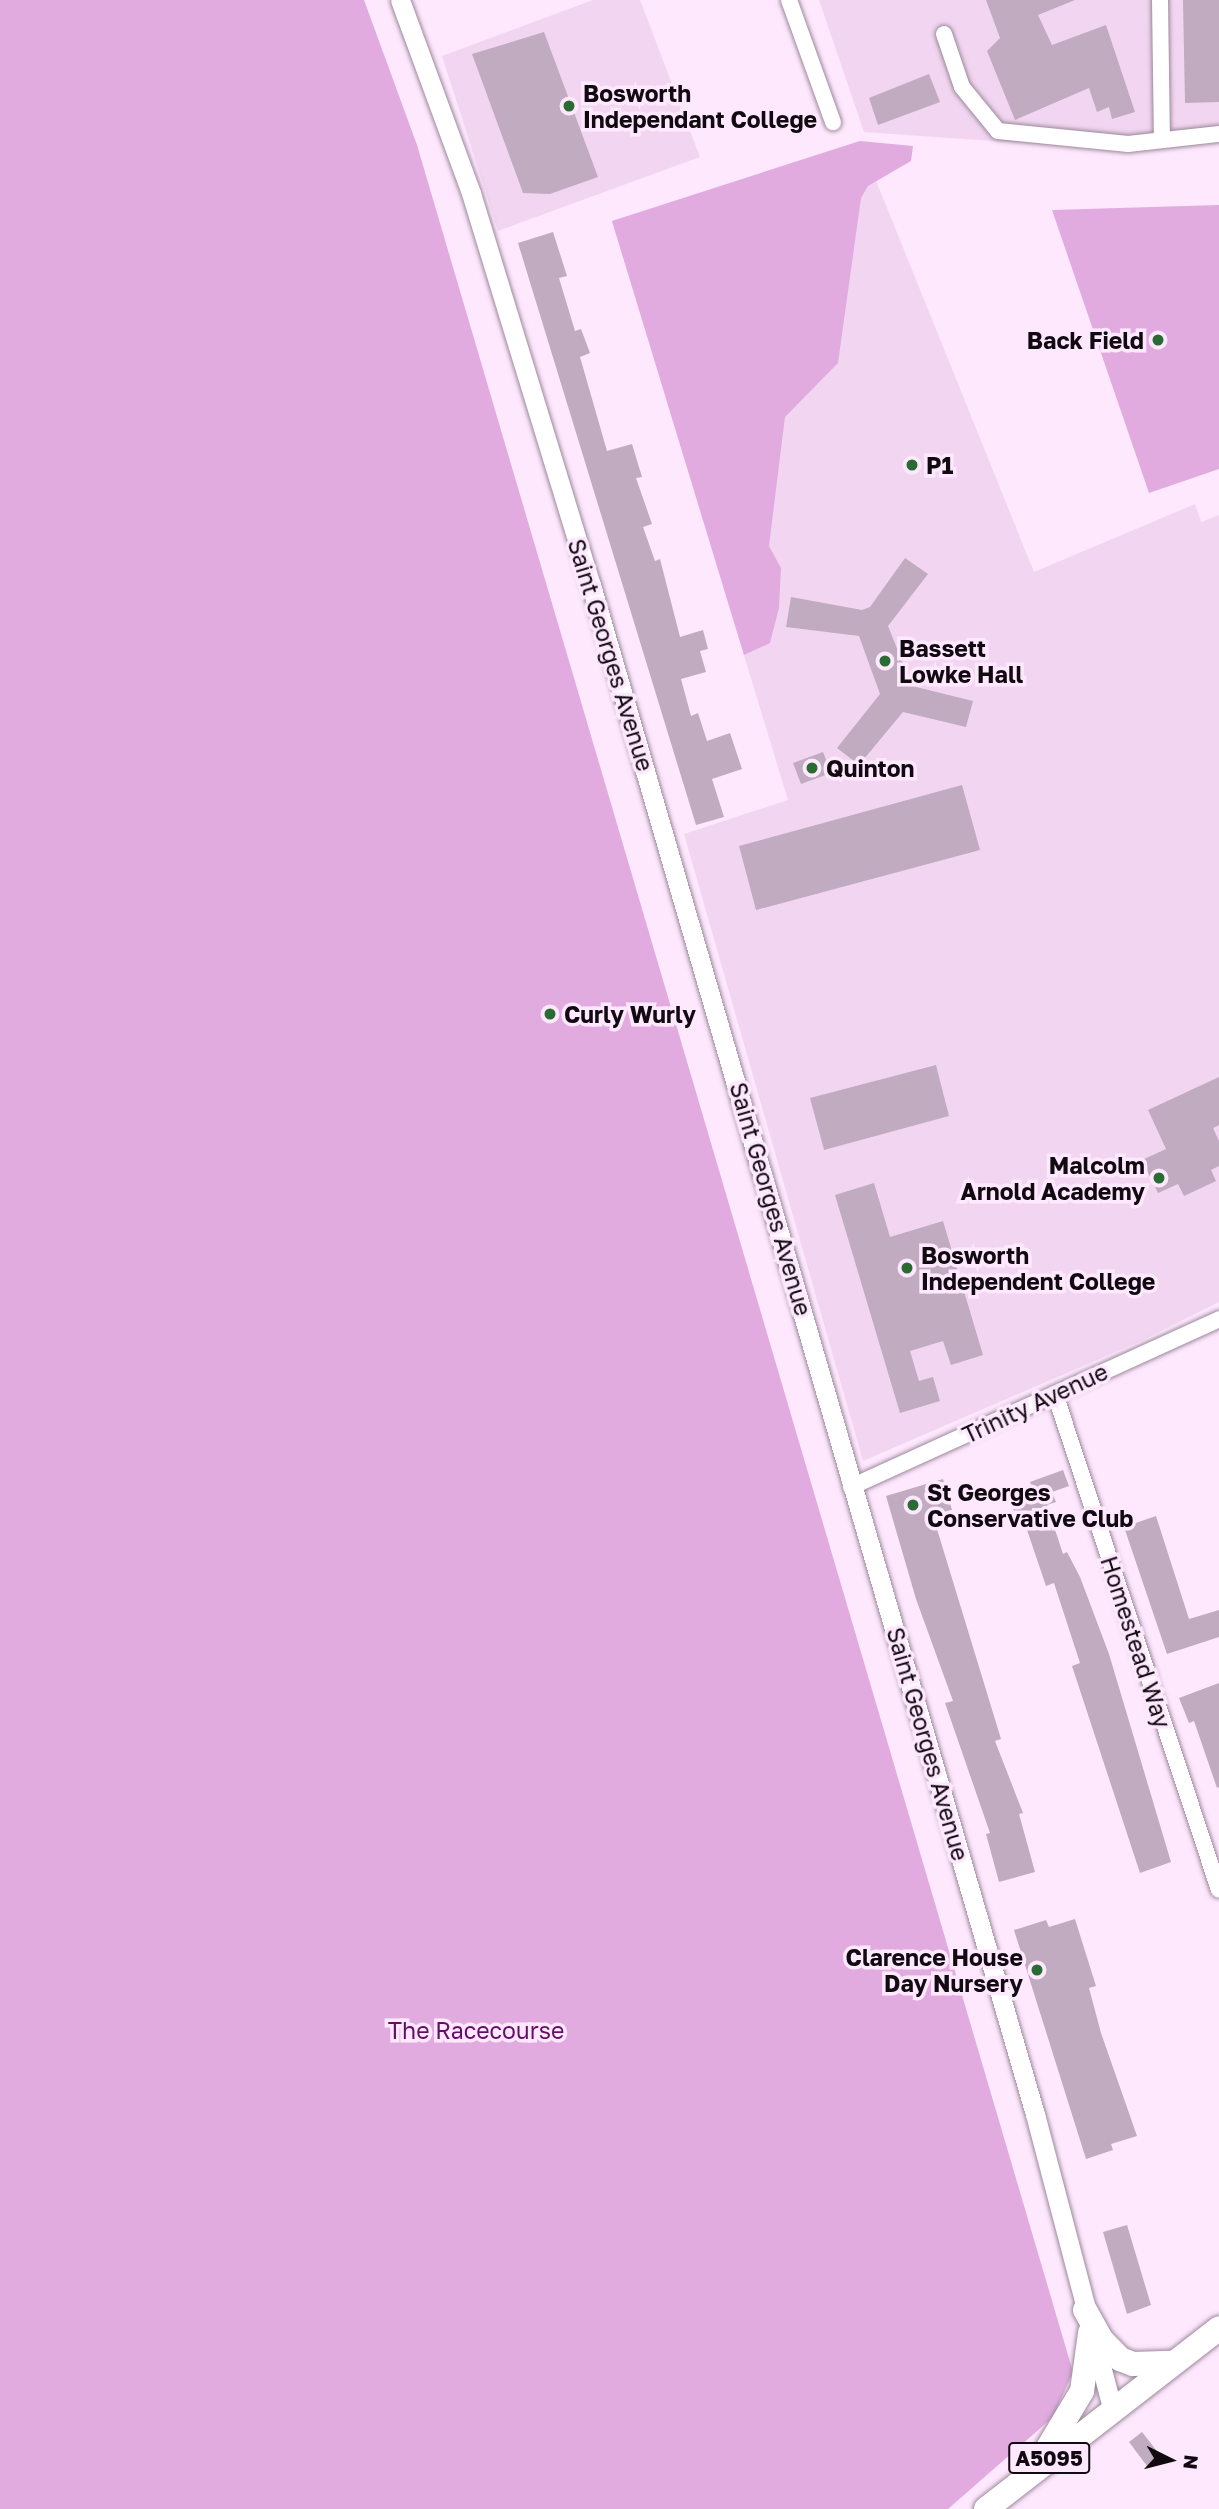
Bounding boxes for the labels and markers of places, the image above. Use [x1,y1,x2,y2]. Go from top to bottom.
place label: Bosworth Independant College [583,79,817,133]
marker: Bosworth Independant College [561,98,577,114]
place label: Back Field [1027,326,1144,354]
marker: Back Field [1150,332,1166,348]
place label: P1 [926,451,953,479]
marker: P1 [904,457,920,473]
place label: Bassett Lowke Hall [899,634,1023,688]
marker: Bassett Lowke Hall [877,653,893,669]
place label: Quinton [826,754,915,782]
marker: Quinton [804,760,820,776]
place label: Curly Wurly [564,1000,696,1028]
marker: Curly Wurly [542,1006,558,1022]
place label: Malcolm Arnold Academy [961,1151,1145,1205]
marker: Malcolm Arnold Academy [1151,1170,1167,1186]
place label: Bosworth Independent College [921,1241,1155,1295]
marker: Bosworth Independent College [899,1260,915,1276]
place label: St Georges Conservative Club [927,1478,1133,1532]
marker: St Georges Conservative Club [905,1497,921,1513]
place label: Clarence House Day Nursery [846,1943,1023,1997]
marker: Clarence House Day Nursery [1029,1962,1045,1978]

